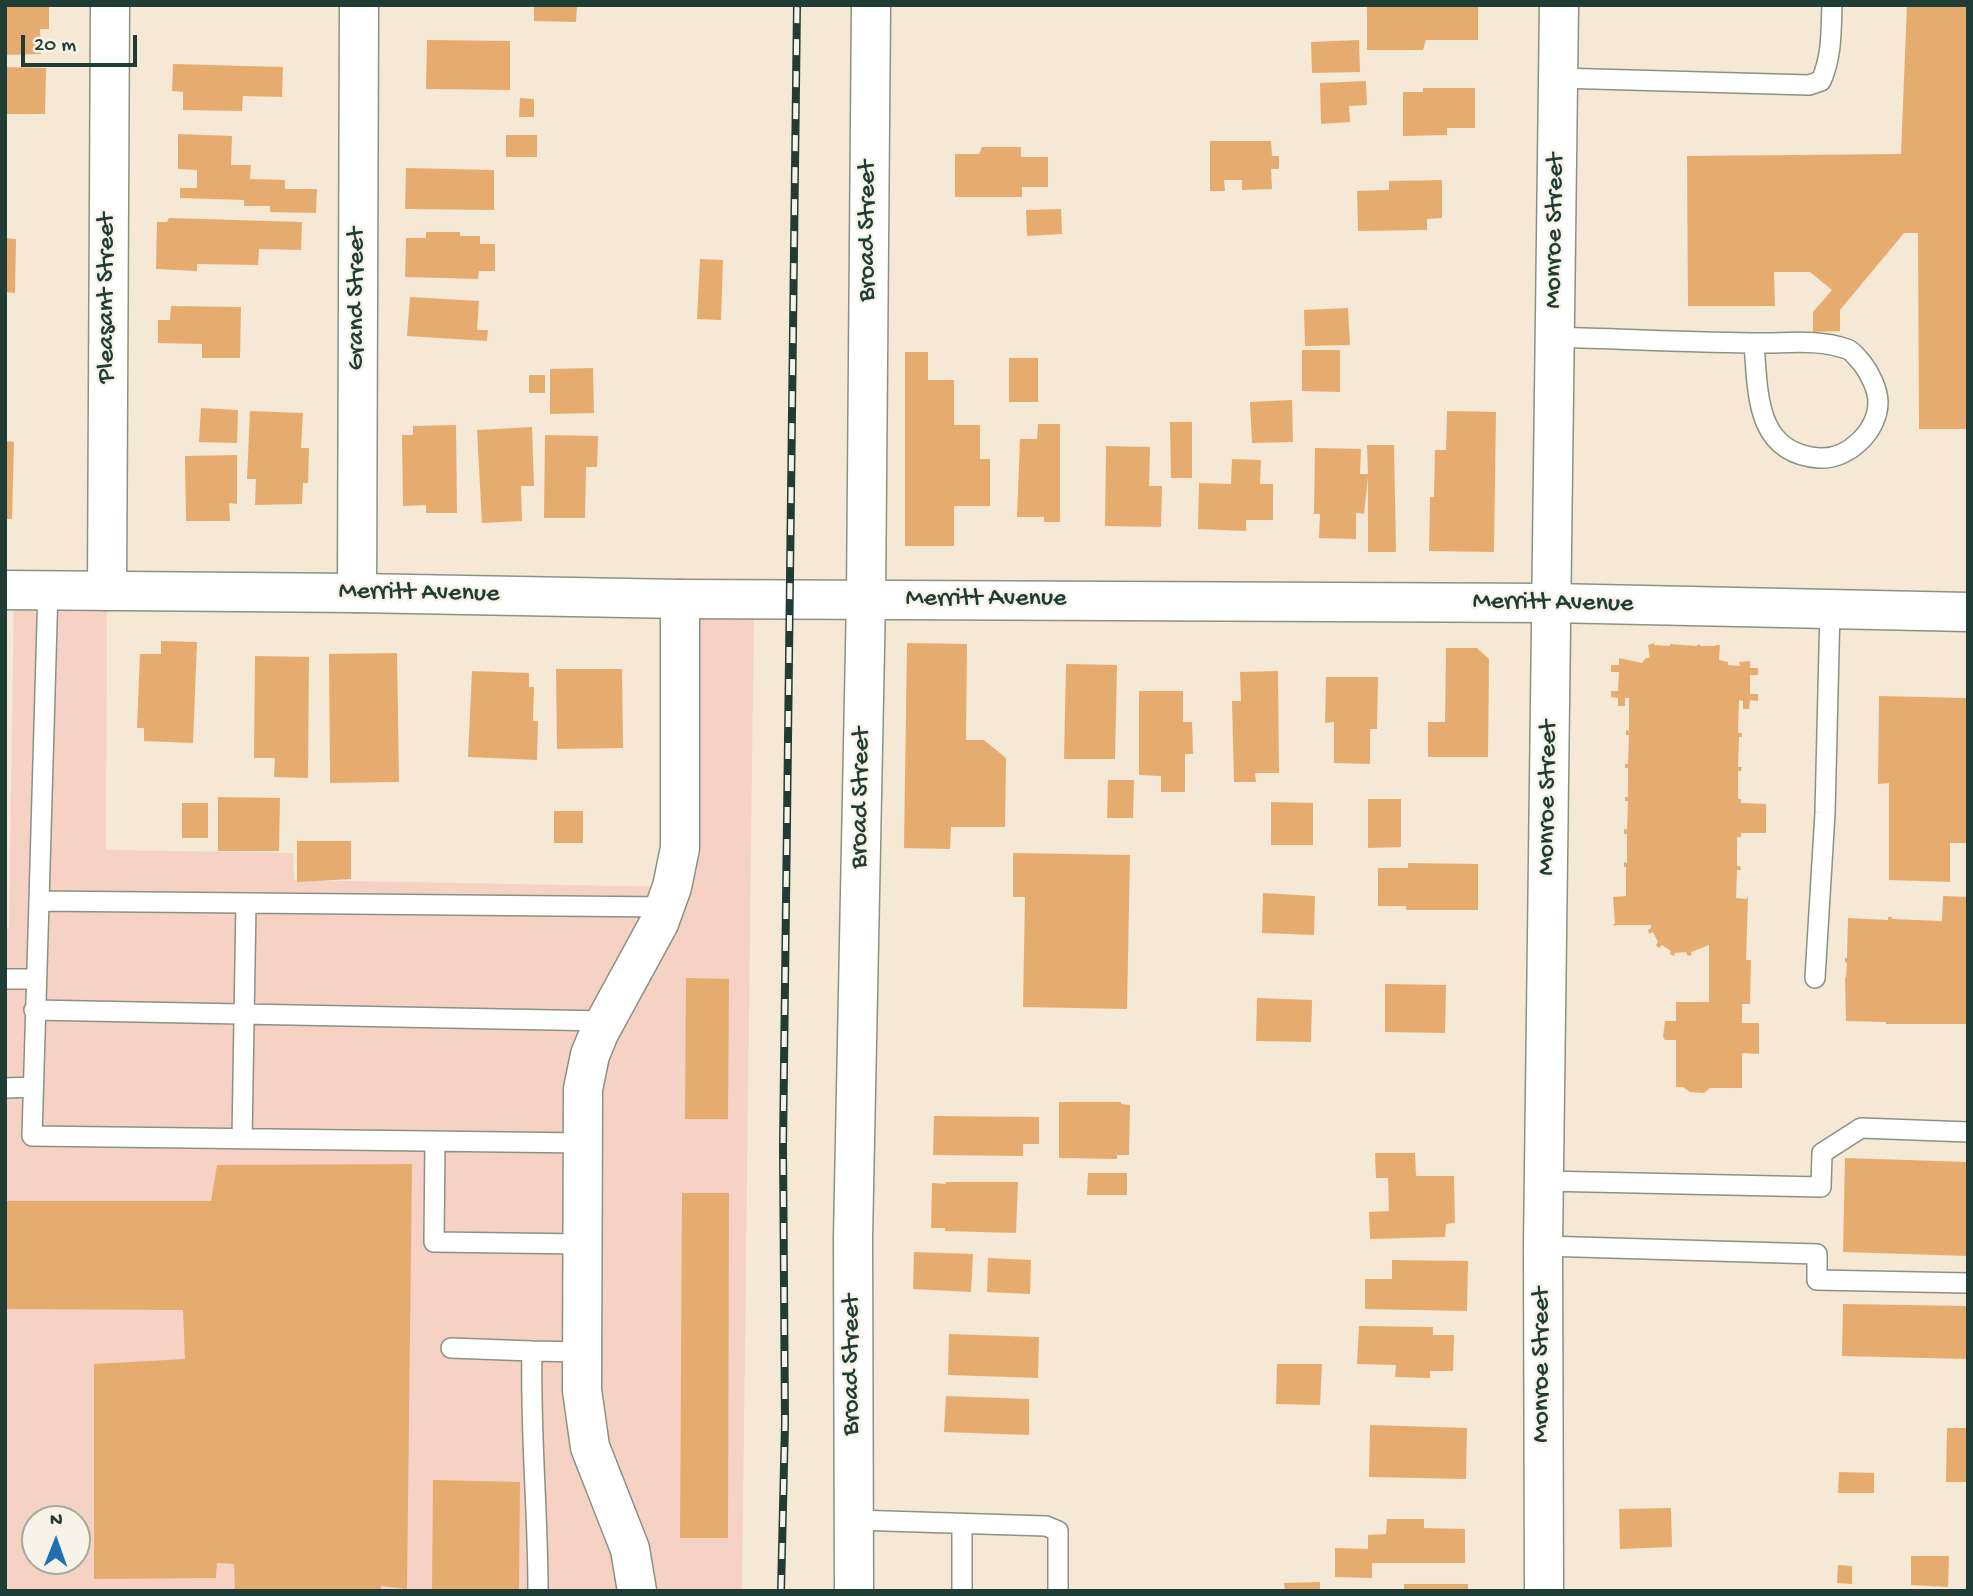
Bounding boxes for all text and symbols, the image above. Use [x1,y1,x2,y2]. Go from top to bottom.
scale bar [24,21,140,65]
text: 20 m [34,34,76,59]
street label: Monroe Street [1539,153,1573,309]
street label: Broad Street [853,160,885,302]
street label: Pleasant Street [92,213,124,383]
street label: Grand Street [342,227,374,371]
street label: Merritt Avenue [338,577,500,611]
street label: Merritt Avenue [905,584,1067,616]
street label: Merritt Avenue [1472,587,1634,621]
street label: Monroe Street [1532,720,1566,876]
street label: Broad Street [845,727,879,869]
street label: Monroe Street [1527,1287,1559,1443]
street label: Broad Street [837,1294,869,1436]
north arrow [21,1505,91,1575]
text: N [50,1509,63,1532]

